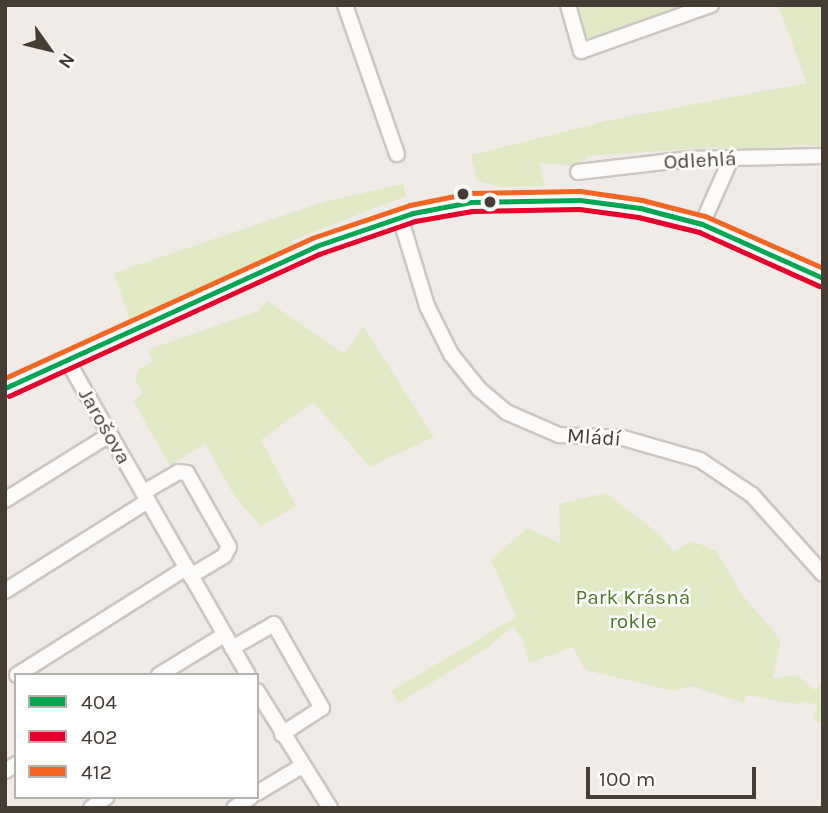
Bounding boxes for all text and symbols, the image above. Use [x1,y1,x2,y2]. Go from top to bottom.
north arrow [14,14,84,84]
text: N [53,49,79,73]
street label: Odlehlá [663,146,737,174]
unlabelled marker [456,187,470,201]
unlabelled marker [483,195,497,209]
street label: Jarošova [73,383,137,469]
street label: Mládí [566,423,622,451]
park label: Park Krásná rokle [576,584,690,634]
legend [14,673,259,799]
text: 404 [81,690,117,714]
text: 402 [81,725,117,749]
scale bar [590,754,760,798]
text: 412 [81,760,112,784]
text: 100 m [599,767,656,791]

